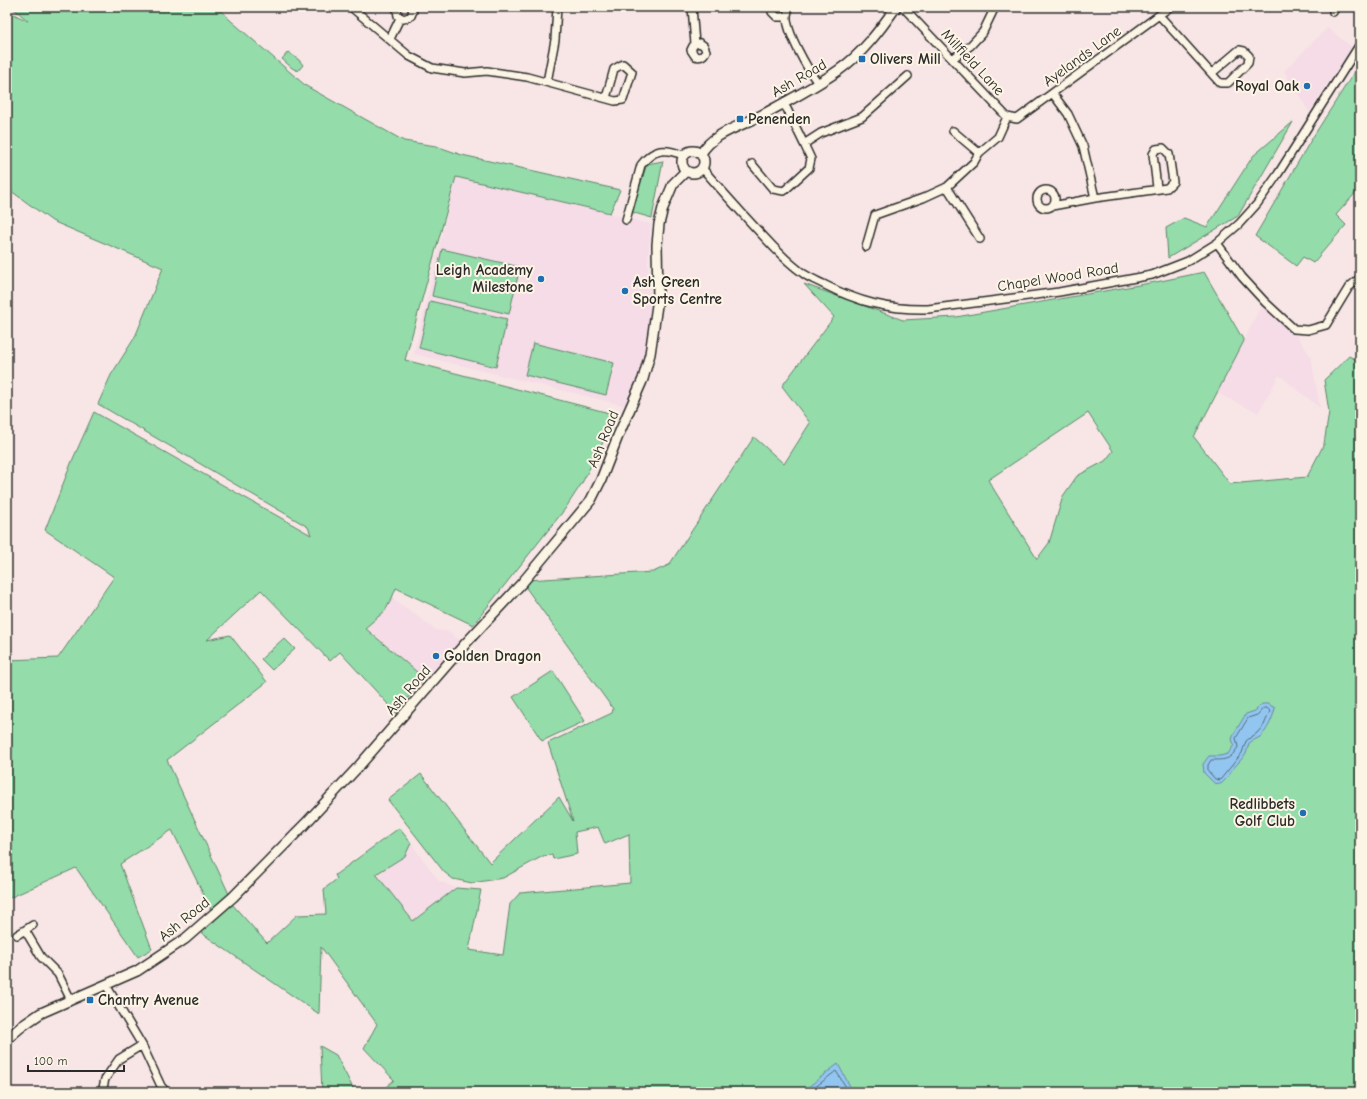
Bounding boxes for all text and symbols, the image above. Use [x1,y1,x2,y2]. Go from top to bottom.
street label: Ayelands Lane [1039,21,1125,90]
street label: Millfield Lane [938,25,1009,99]
place label: Olivers Mill [870,50,941,68]
marker: Olivers Mill [857,54,867,64]
street label: Ash Road [768,55,830,101]
place label: Royal Oak [1235,77,1300,95]
marker: Royal Oak [1302,81,1312,91]
place label: Penenden [748,110,811,128]
marker: Penenden [735,114,745,124]
street label: Chapel Wood Road [996,259,1120,295]
place label: Leigh Academy Milestone [436,261,533,296]
place label: Ash Green Sports Centre [633,273,722,308]
marker: Leigh Academy Milestone [536,274,546,284]
marker: Ash Green Sports Centre [620,286,630,296]
street label: Ash Road [583,408,623,470]
place label: Golden Dragon [444,647,541,665]
marker: Golden Dragon [431,651,441,661]
street label: Ash Road [381,661,435,719]
place label: Redlibbets Golf Club [1229,795,1295,830]
marker: Redlibbets Golf Club [1298,808,1308,818]
street label: Ash Road [155,893,213,945]
place label: Chantry Avenue [98,991,199,1009]
marker: Chantry Avenue [85,995,95,1005]
scale bar [28,1047,124,1073]
text: 100 m [34,1054,67,1068]

